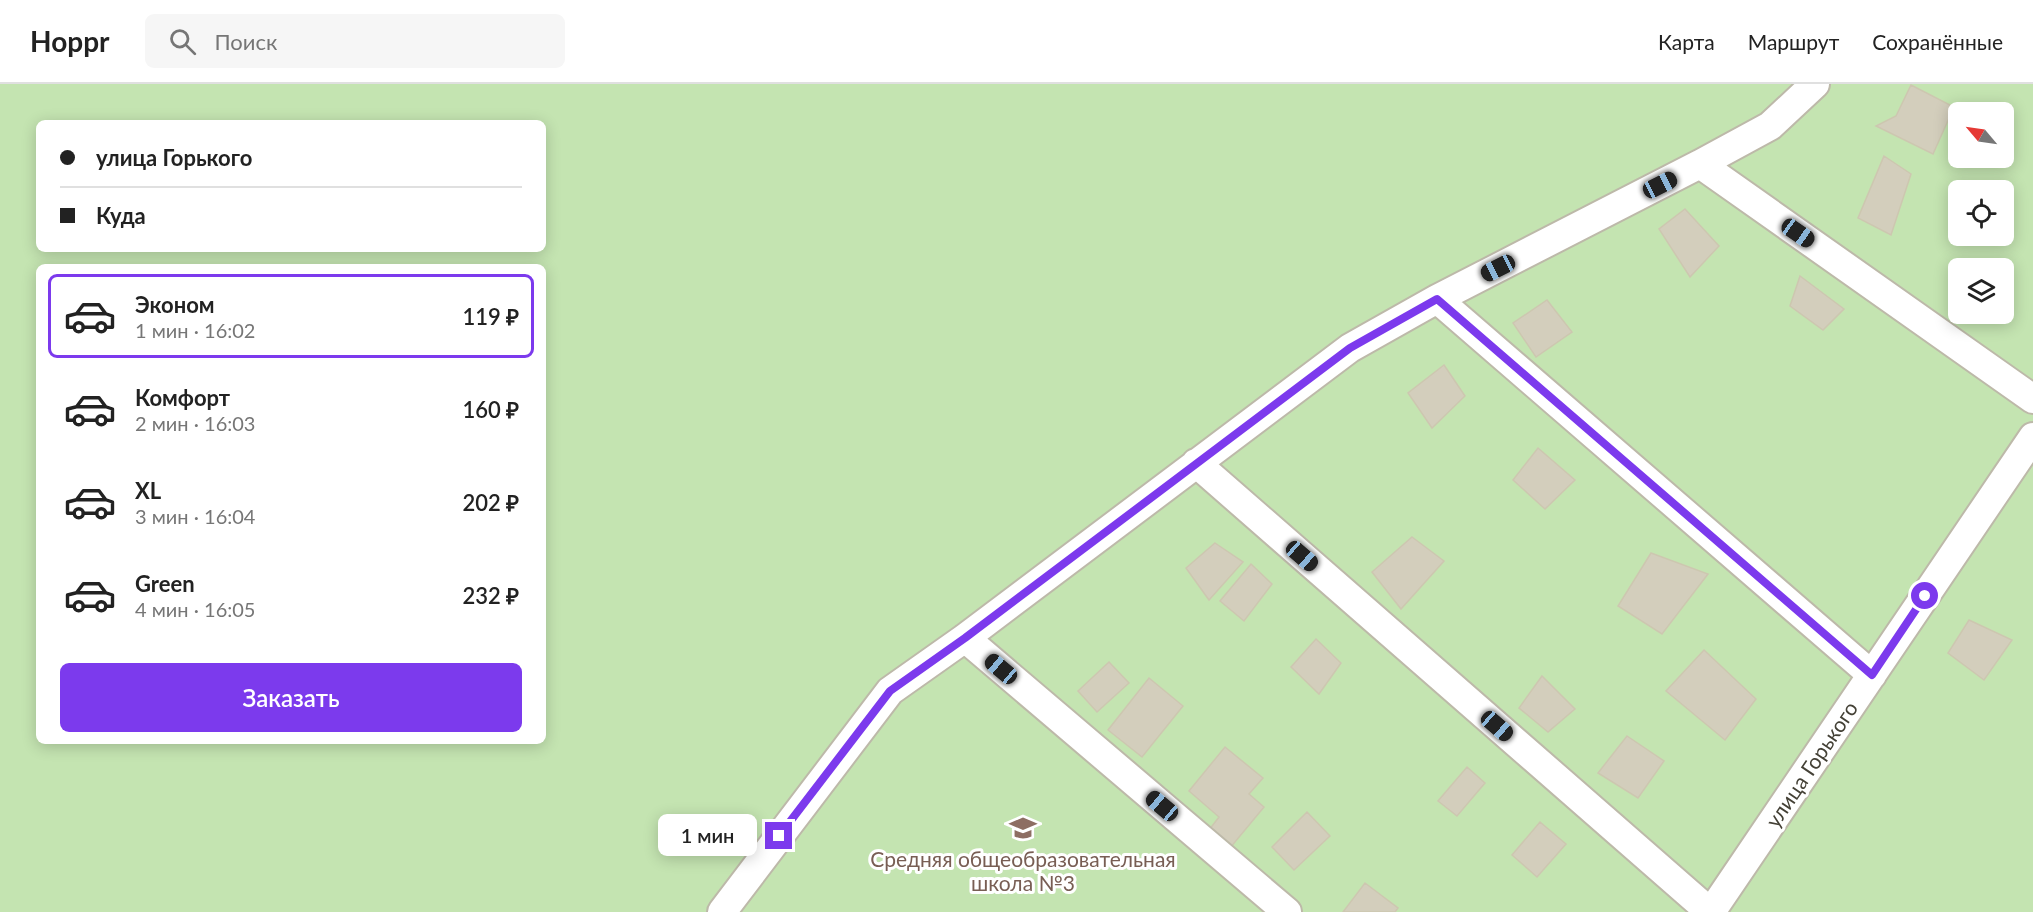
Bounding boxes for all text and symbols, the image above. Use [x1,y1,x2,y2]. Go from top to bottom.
search box [145,14,565,68]
text: Hoppr [30,24,109,58]
icon: search [166,25,199,58]
text: Поиск [214,28,277,55]
text: Карта [1658,29,1715,54]
text: Маршрут [1748,29,1839,54]
text: Сохранённые [1872,29,2003,54]
north arrow [1948,102,2014,168]
map controls [1948,102,2014,324]
text: улица Горького [96,144,252,171]
car [1640,169,1680,201]
button: locate [1948,180,2014,246]
text: Куда [96,202,146,229]
car [1778,215,1818,251]
car [1478,252,1518,284]
button: layers [1948,258,2014,324]
icon: car [63,289,117,343]
text: Эконом [135,291,215,318]
text: 119 ₽ [462,303,519,330]
text: 1 мин · 16:02 [135,318,255,342]
icon: car [63,382,117,436]
text: Комфорт [135,384,230,411]
text: 160 ₽ [462,396,519,423]
text: 2 мин · 16:03 [135,411,255,435]
icon: car [63,475,117,529]
text: XL [135,477,161,504]
text: 202 ₽ [462,489,519,516]
text: 3 мин · 16:04 [135,504,255,528]
car [1283,537,1321,575]
icon: car [63,568,117,622]
text: Green [135,570,195,597]
text: 232 ₽ [462,582,519,609]
route start [1911,582,1938,609]
text: 4 мин · 16:05 [135,597,255,621]
car [981,651,1021,687]
button: Заказать [60,663,522,732]
street label: улица Горького [1760,696,1862,832]
car [1478,707,1516,745]
car [1142,788,1182,824]
school or university icon: Средняя общеобразовательная школа №3 [1008,813,1038,843]
callout: 1 мин [659,815,758,857]
route end [765,822,792,849]
text: 1 мин [681,823,734,847]
place label: Средняя общеобразовательная школа №3 [870,846,1176,895]

